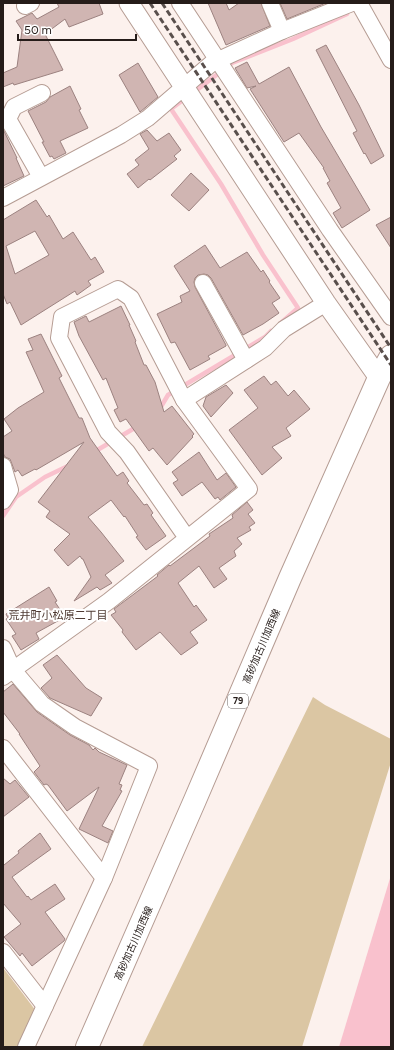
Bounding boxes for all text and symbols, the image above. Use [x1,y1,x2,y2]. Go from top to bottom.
scale bar [18,16,136,42]
text: 50 m [24,23,52,37]
street label: 高砂加古川加西線 [240,607,283,686]
district label: 荒井町小松原二丁目 [9,609,108,622]
road number: 79 [228,694,248,708]
street label: 高砂加古川加西線 [111,904,156,982]

